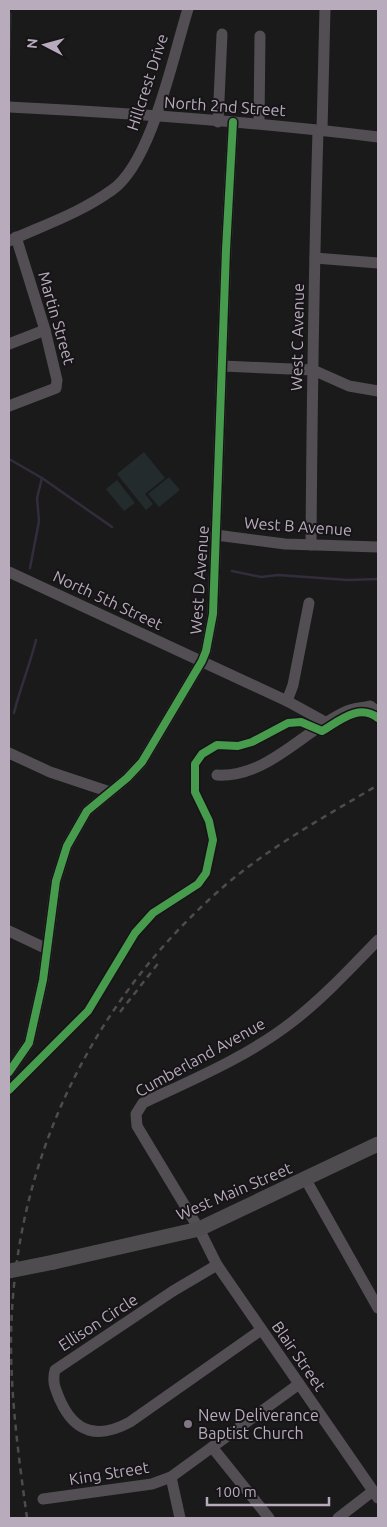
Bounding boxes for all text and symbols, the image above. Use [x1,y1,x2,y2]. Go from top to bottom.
north arrow [20,20,70,70]
street label: Hillcrest Drive [123,31,171,133]
text: N [24,38,41,50]
street label: North 2nd Street [164,93,287,119]
street label: Martin Street [35,269,79,367]
street label: West C Avenue [287,283,307,391]
street label: West B Avenue [243,513,353,539]
street label: West D Avenue [186,525,212,635]
street label: North 5th Street [50,567,166,634]
street label: Cumberland Avenue [132,1014,268,1100]
street label: West Main Street [174,1158,295,1223]
street label: Ellison Circle [55,1290,141,1354]
street label: Blair Street [268,1318,330,1395]
place label: New Deliverance Baptist Church [198,1406,319,1442]
marker: New Deliverance Baptist Church [182,1418,194,1430]
street label: King Street [68,1458,151,1488]
scale bar [207,1474,330,1506]
text: 100 m [215,1483,257,1500]

